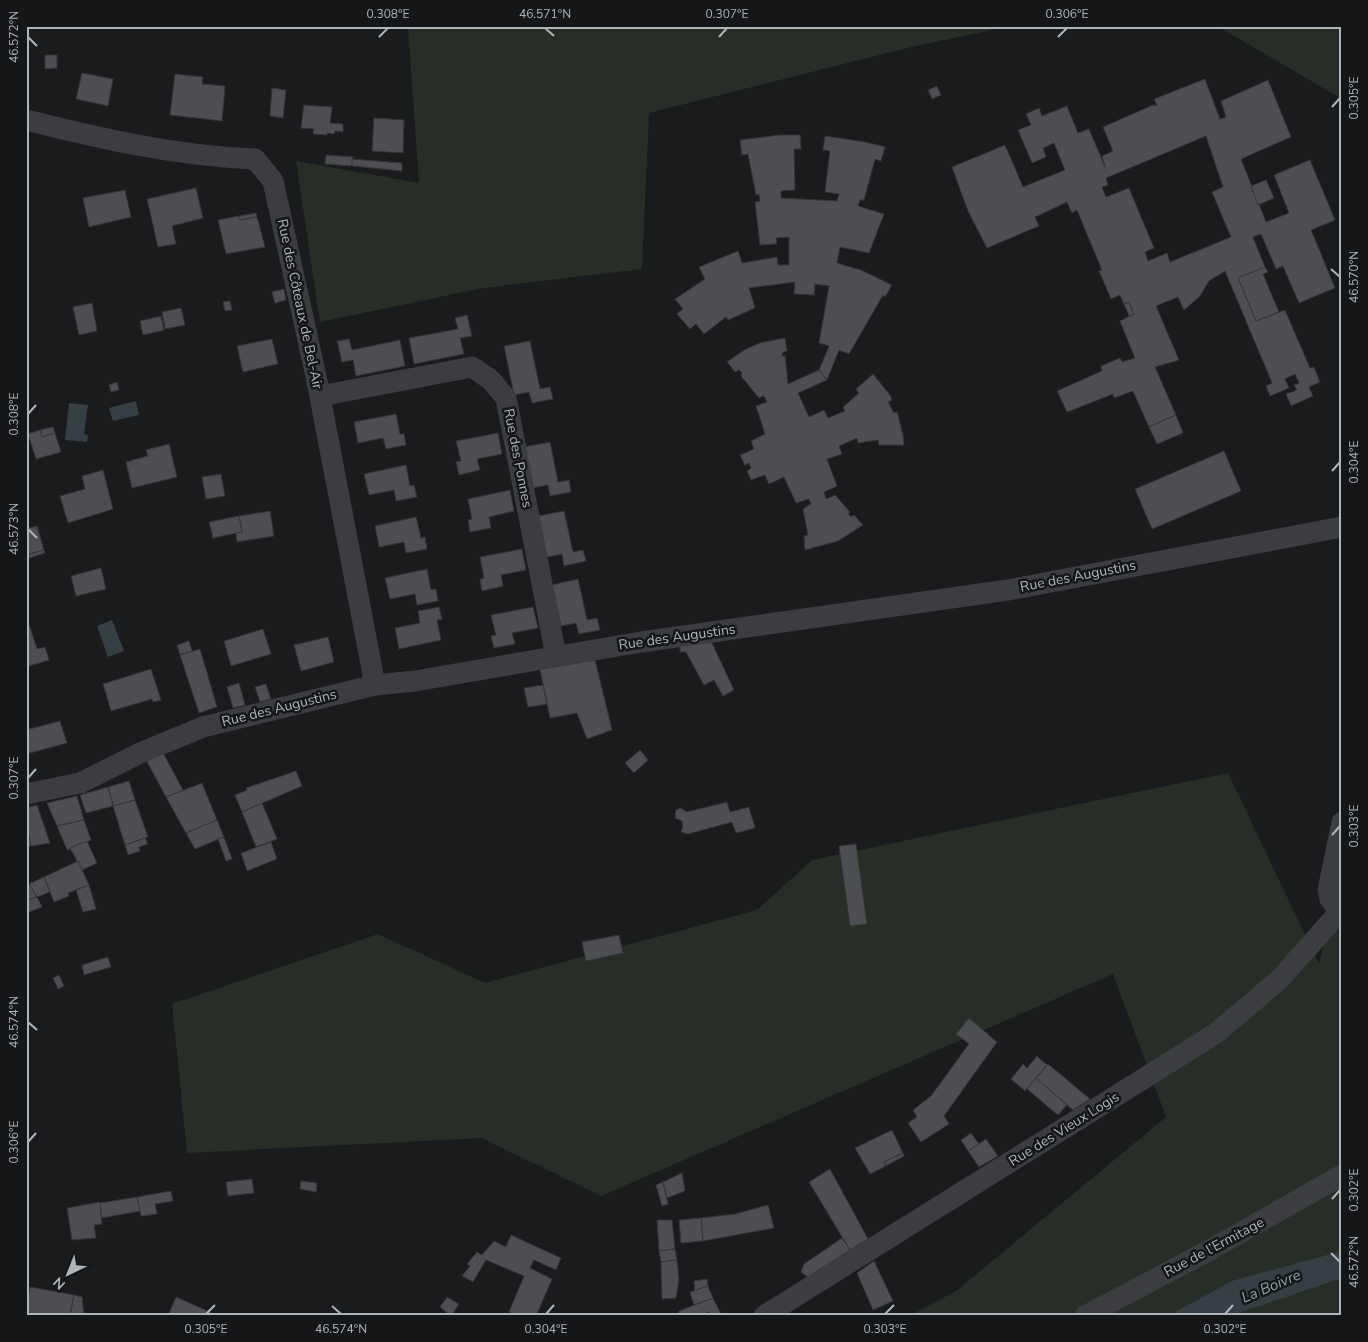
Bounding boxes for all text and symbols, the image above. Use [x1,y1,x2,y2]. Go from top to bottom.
text: 0.308°E [367,6,409,22]
text: 46.571°N [519,6,571,22]
text: 0.307°E [706,6,748,22]
text: 0.306°E [1046,6,1088,22]
text: 46.572°N [6,11,22,63]
text: 0.305°E [1346,77,1362,119]
street label: Rue des Côteaux de Bel-Air [273,217,327,391]
text: 46.570°N [1346,251,1362,303]
text: 0.308°E [6,393,22,435]
street label: Rue des Ponnes [499,407,537,509]
text: 0.304°E [1346,441,1362,483]
text: 46.573°N [6,503,22,555]
street label: Rue des Augustins [1018,555,1138,597]
street label: Rue des Augustins [617,619,737,655]
street label: Rue des Augustins [220,684,339,731]
text: 0.307°E [6,757,22,799]
text: 0.303°E [1346,805,1362,847]
text: 46.574°N [6,996,22,1048]
street label: Rue des Vieux Logis [1005,1087,1123,1171]
text: 0.306°E [6,1121,22,1163]
text: 0.302°E [1346,1169,1362,1211]
street label: Rue de l’Ermitage [1161,1213,1267,1281]
text: 46.572°N [1346,1236,1362,1288]
north arrow [42,1250,92,1300]
water label: La Boivre [1238,1265,1304,1307]
text: N [49,1273,70,1294]
text: 0.305°E [185,1321,227,1337]
text: 46.574°N [315,1321,367,1337]
text: 0.304°E [525,1321,567,1337]
text: 0.303°E [864,1321,906,1337]
text: 0.302°E [1204,1321,1246,1337]

